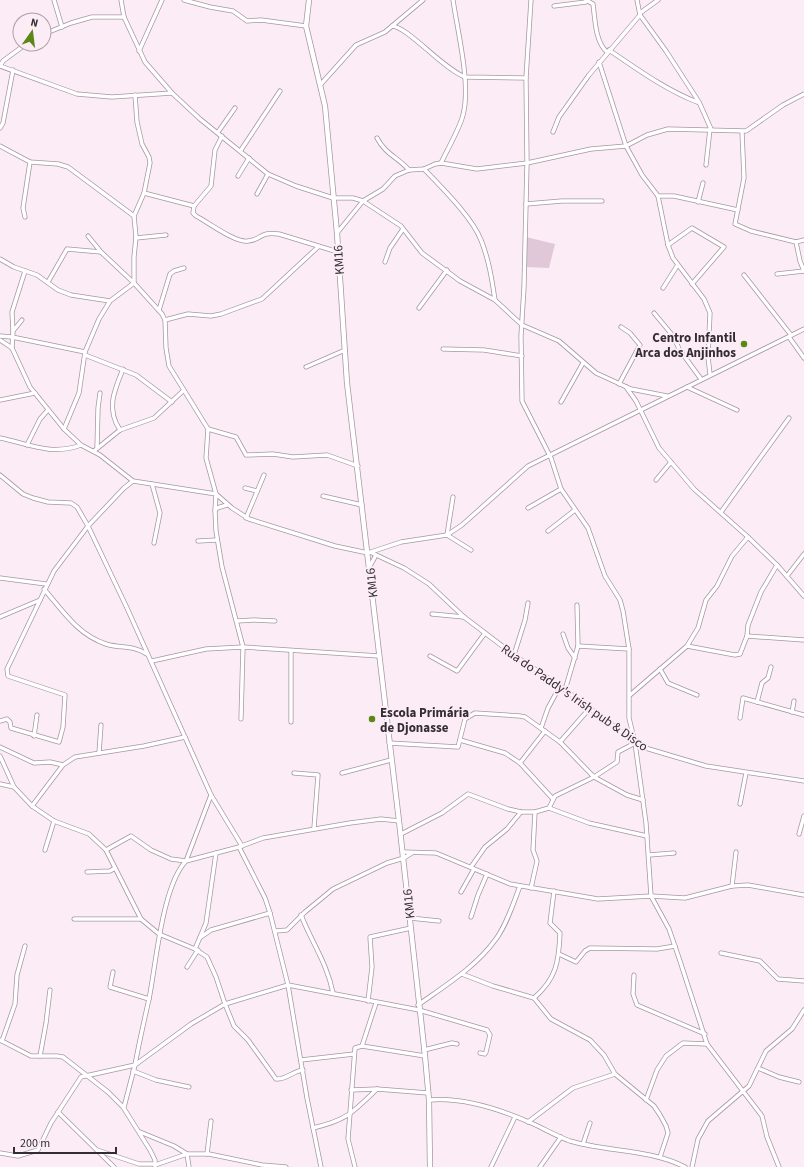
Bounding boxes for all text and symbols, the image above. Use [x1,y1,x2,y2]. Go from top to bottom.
north arrow [12,12,52,52]
text: N [29,15,40,31]
street label: KM16 [329,244,349,275]
place label: Centro Infantil Arca dos Anjinhos [634,329,736,362]
marker: Centro Infantil Arca dos Anjinhos [739,339,749,349]
street label: KM16 [361,567,383,599]
street label: Rua do Paddy's Irish pub & Disco [497,640,651,756]
place label: Escola Primária de Djonasse [380,704,469,737]
marker: Escola Primária de Djonasse [367,714,377,724]
street label: KM16 [398,888,420,920]
scale bar [14,1129,116,1155]
text: 200 m [20,1135,50,1152]

